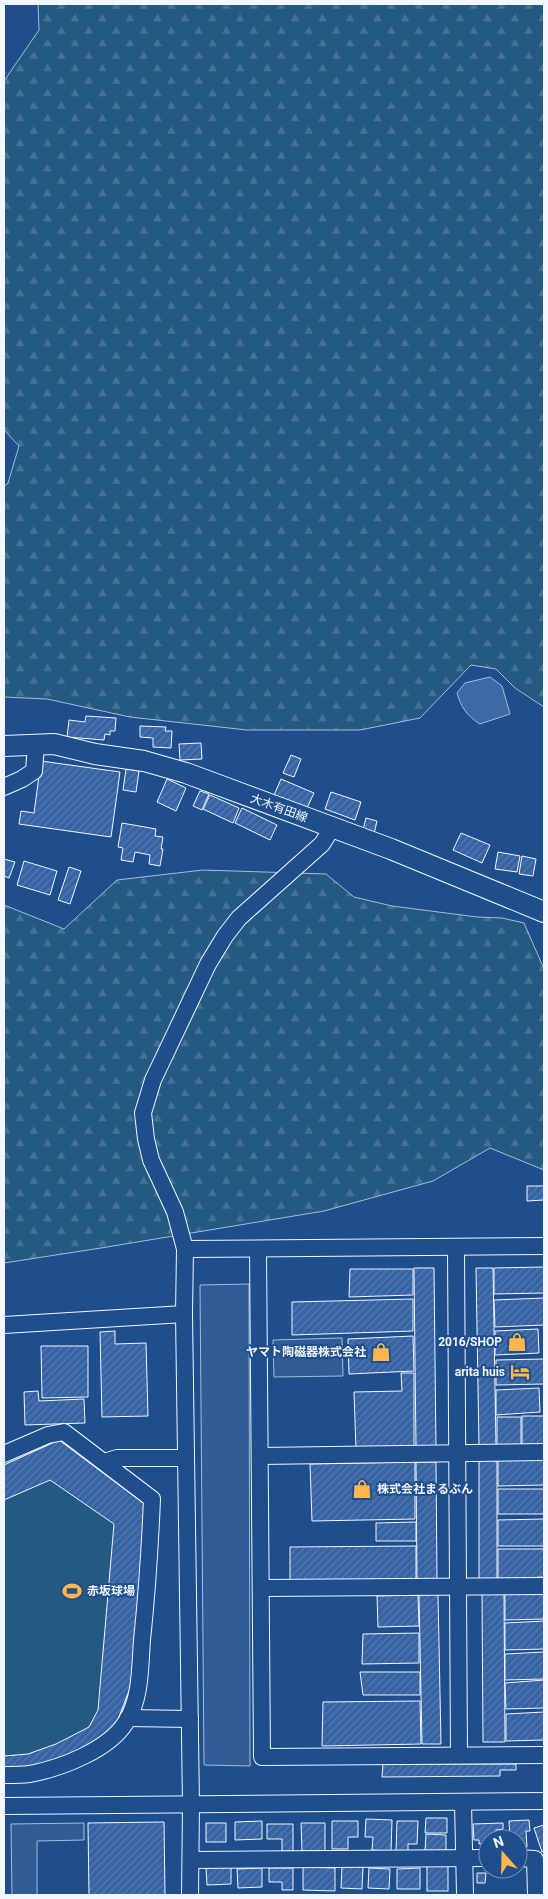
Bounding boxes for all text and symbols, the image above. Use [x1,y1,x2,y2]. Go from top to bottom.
street label: 大木有田線 [248,791,310,825]
shop icon: 2016/SHOP [506,1331,528,1353]
place label: 2016/SHOP [438,1335,502,1349]
shop icon: ヤマト陶磁器株式会社 [370,1341,392,1363]
place label: ヤマト陶磁器株式会社 [246,1345,366,1359]
hotel icon: arita huis [509,1361,531,1383]
place label: arita huis [455,1365,505,1379]
shop icon: 株式会社まるぶん [351,1478,373,1500]
place label: 株式会社まるぶん [377,1482,473,1496]
sports icon: 赤坂球場 [61,1580,83,1602]
place label: 赤坂球場 [87,1584,135,1598]
north arrow [478,1829,528,1879]
text: N [491,1833,506,1851]

